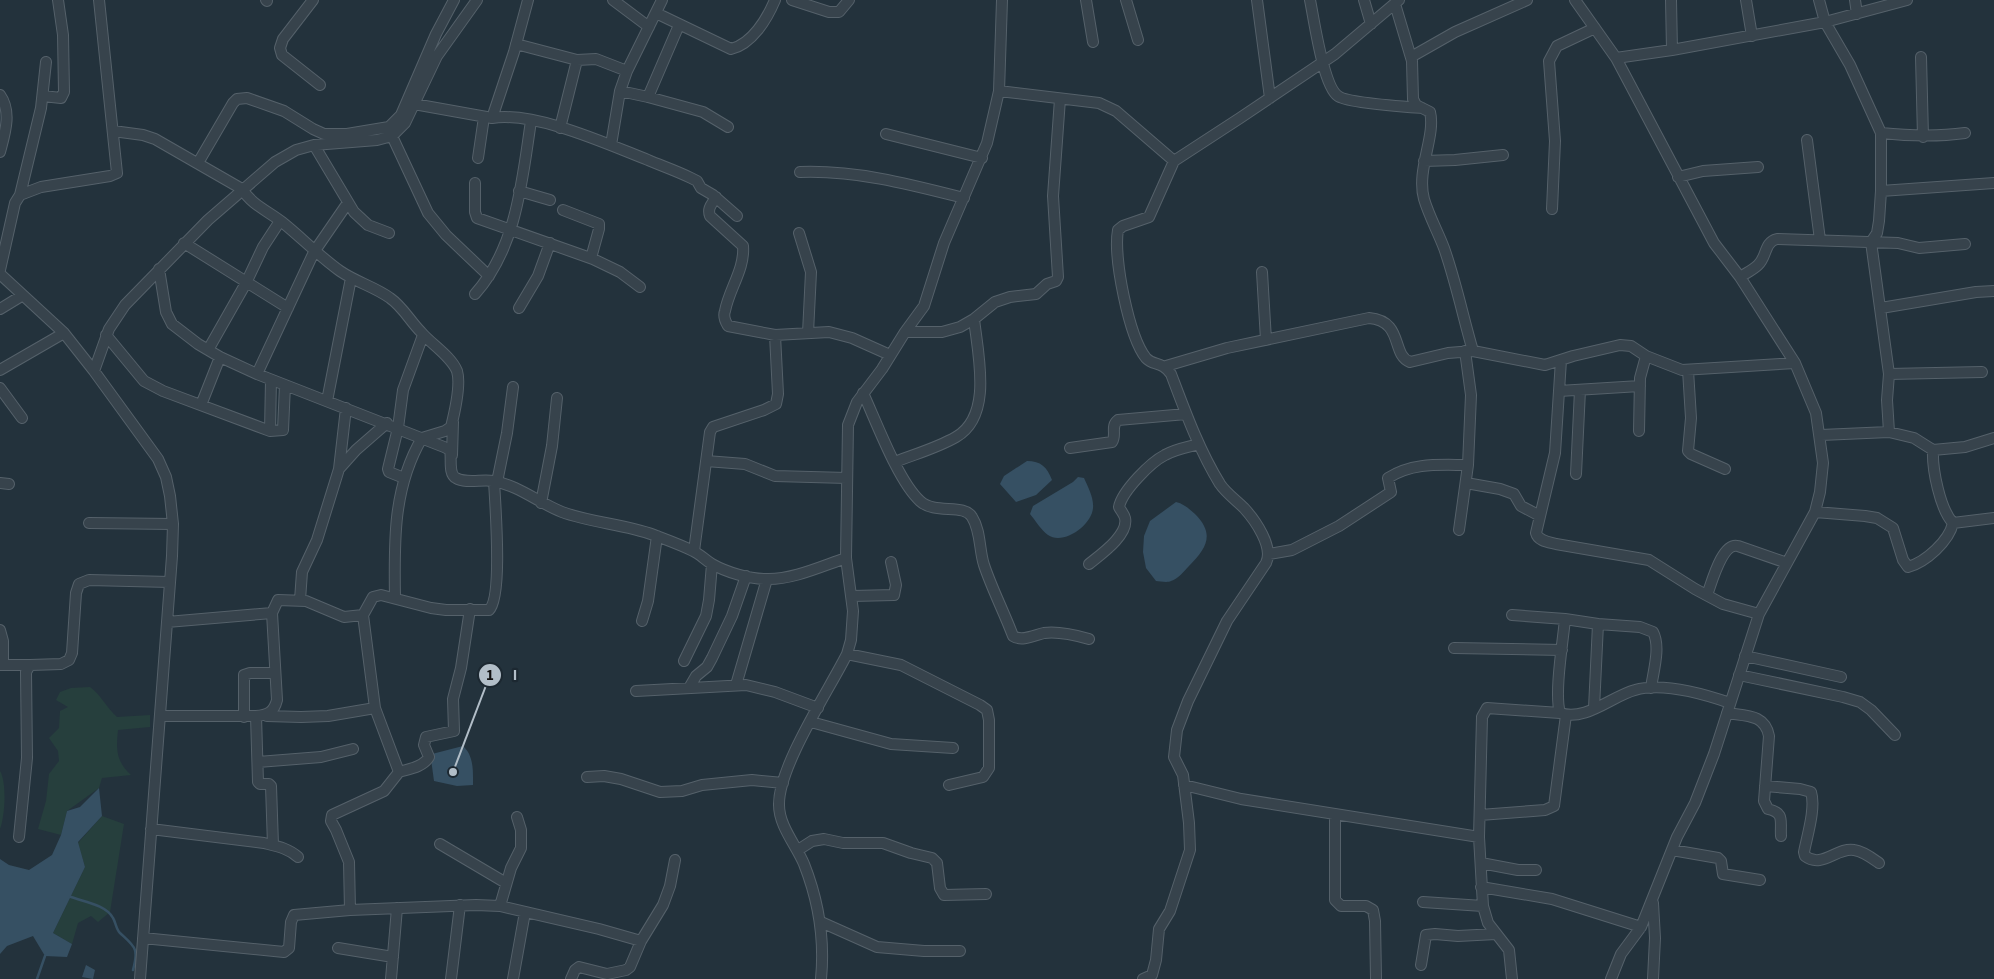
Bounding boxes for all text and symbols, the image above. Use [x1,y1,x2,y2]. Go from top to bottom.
callout: I [478,660,527,690]
text: 1 [486,665,494,686]
text: I [513,665,517,686]

